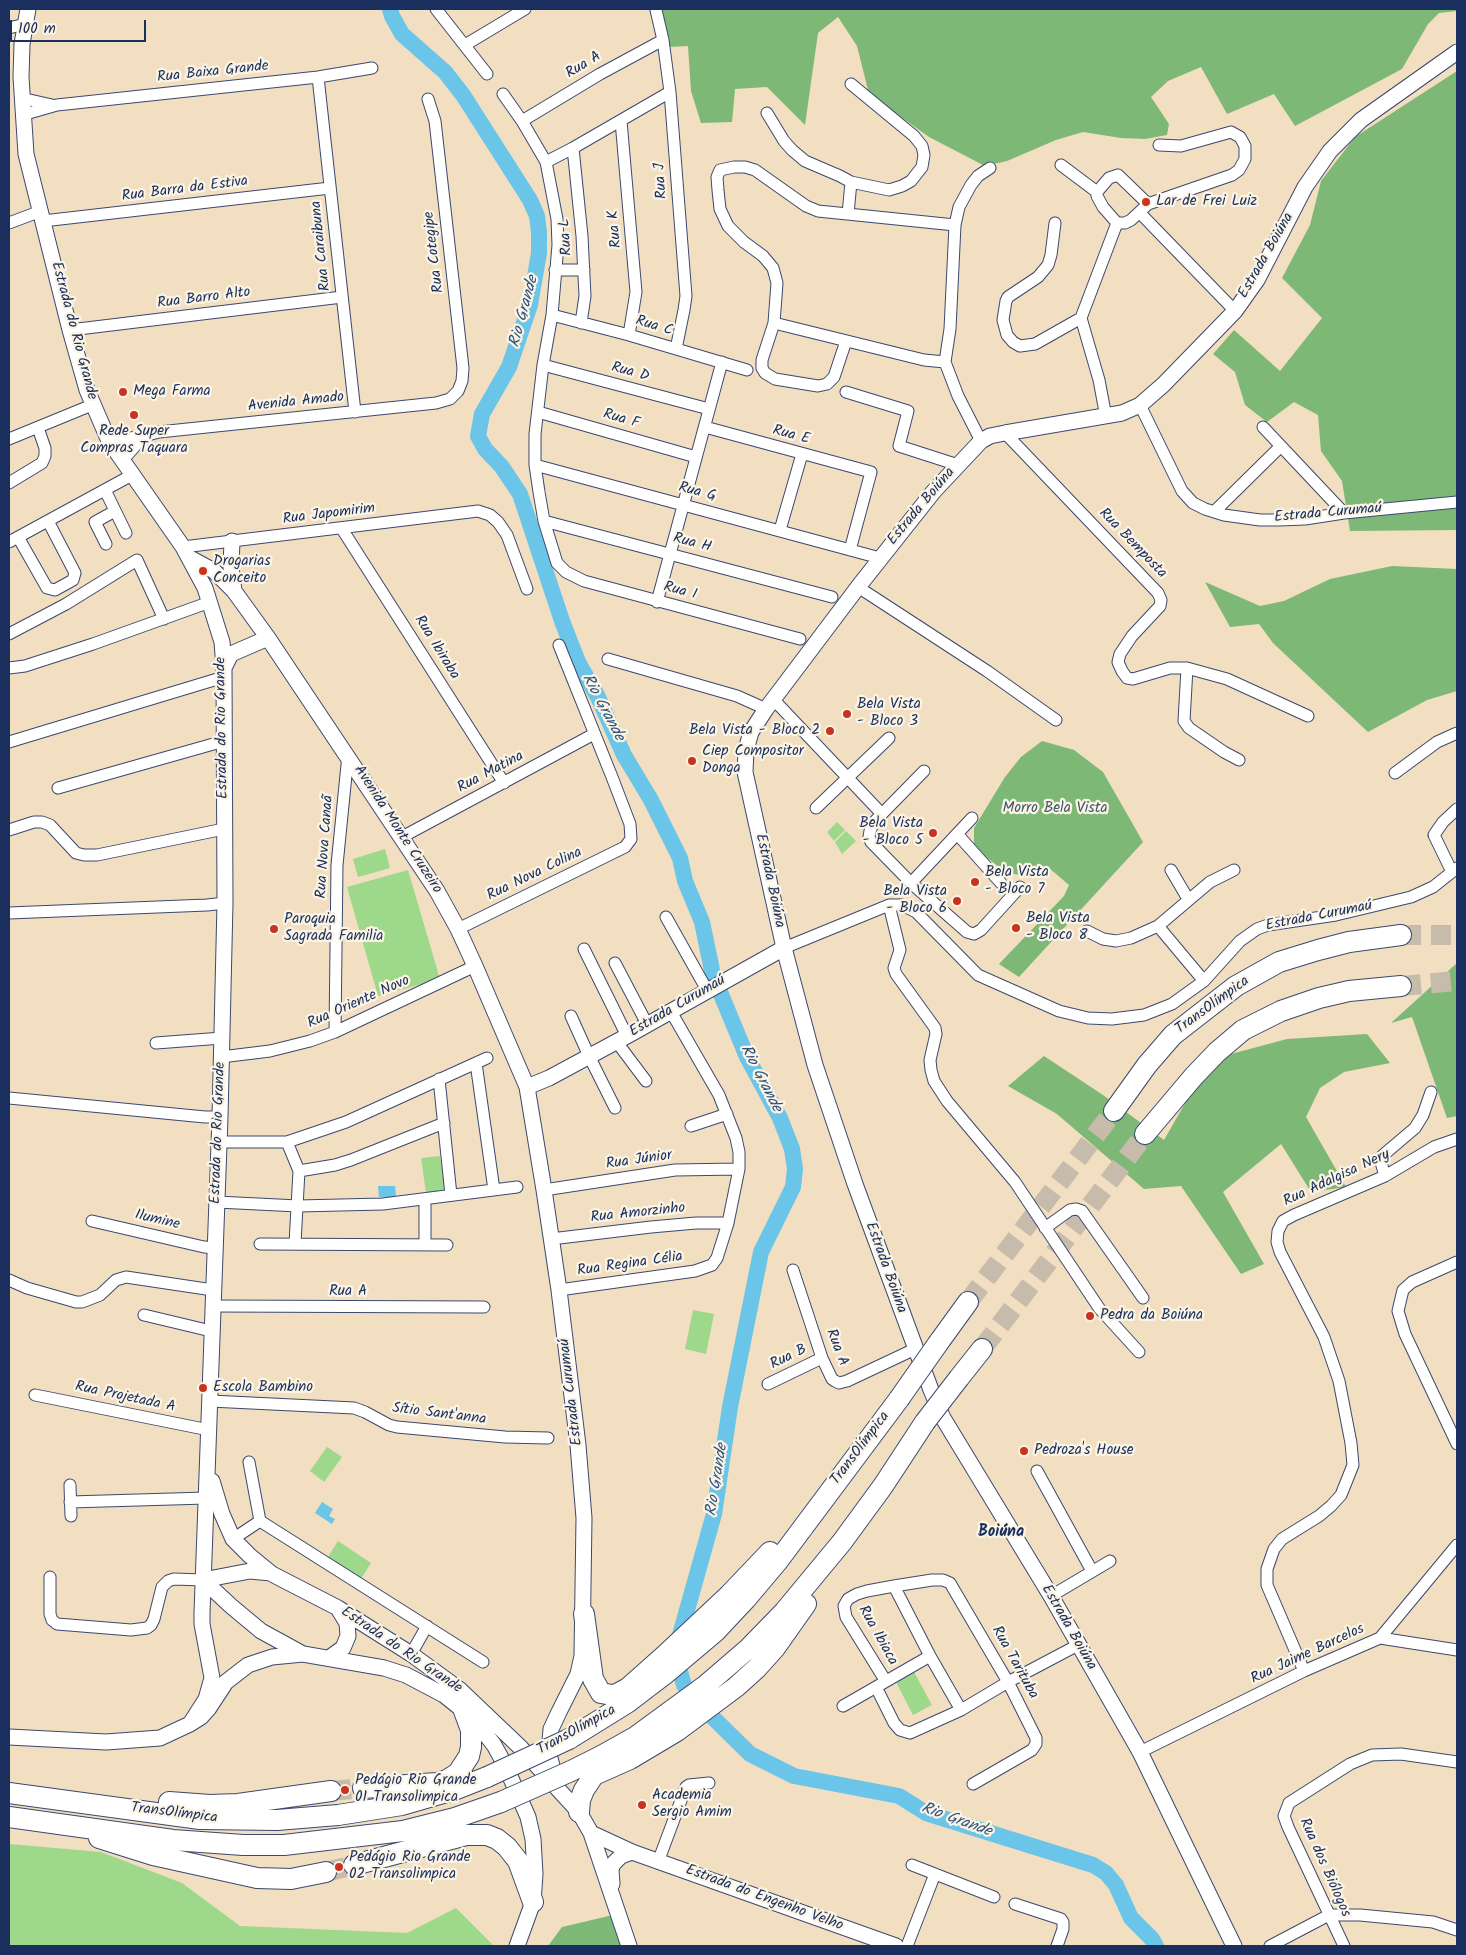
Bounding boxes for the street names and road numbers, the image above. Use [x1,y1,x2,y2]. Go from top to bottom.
street label: Rua A [563,48,605,84]
street label: Rua Baixa Grande [156,58,270,88]
street label: Rua J [652,162,672,200]
street label: Rua Barra da Estiva [121,173,249,207]
street label: Rua Caraibuna [308,200,336,292]
street label: Rua K [605,209,627,249]
street label: Rua Cotegipe [421,210,449,294]
street label: Estrada Boiúna [1235,210,1299,302]
street label: Rua L [557,218,577,256]
street label: Estrada do Rio Grande [46,260,100,402]
street label: Rua Barro Alto [156,284,252,314]
street label: Rua C [633,313,675,341]
street label: Rua D [609,359,651,387]
street label: Avenida Amado [247,389,345,417]
street label: Rua F [601,406,641,434]
street label: Rua E [770,422,812,450]
street label: Estrada Boiúna [884,465,960,549]
street label: Rua G [676,479,718,507]
street label: Rua Japomirim [282,500,376,530]
street label: Estrada Curumaú [1273,500,1383,528]
street label: Rua Bemposta [1094,505,1170,583]
street label: Rua H [671,530,713,558]
street label: Rua I [661,579,699,605]
street label: Rua Ibiraba [409,613,463,683]
street label: Estrada do Rio Grande [213,657,233,799]
street label: Rua Matina [455,748,527,798]
street label: Avenida Monte Cruzeiro [349,762,445,898]
street label: Rua Nova Canaã [313,795,339,899]
street label: Estrada Boiúna [750,832,788,930]
street label: Rua Nova Colina [485,844,585,906]
street label: Estrada Curumaú [1264,898,1374,936]
street label: Rua Oriente Novo [305,972,413,1034]
street label: Estrada Curumaú [627,972,729,1042]
street label: TransOlímpica [1172,973,1254,1039]
street label: Estrada do Rio Grande [208,1062,230,1204]
street label: Rua Adalgisa Nery [1281,1146,1393,1212]
street label: Rua Júnior [605,1147,673,1175]
street label: Rua Amorzinho [590,1200,686,1228]
street label: Ilumine [133,1207,181,1235]
street label: Estrada Boiúna [860,1220,910,1316]
street label: Rua Regina Célia [576,1249,684,1281]
street label: Rua A [329,1283,367,1301]
street label: Rua A [821,1327,851,1369]
street label: Estrada Curumaú [556,1337,588,1447]
street label: Rua B [768,1341,810,1375]
street label: Rua Projetada A [73,1379,177,1417]
street label: Sítio Sant'anna [391,1400,487,1430]
street label: TransOlímpica [828,1409,894,1489]
street label: Estrada Boiúna [1036,1582,1100,1674]
street label: Rua Ibiaca [853,1603,901,1669]
street label: Estrada do Rio Grande [337,1604,465,1698]
street label: Rua Jaime Barcelos [1248,1621,1368,1689]
street label: Rua Tarituba [987,1623,1041,1703]
street label: TransOlímpica [534,1702,620,1760]
street label: TransOlímpica [130,1800,218,1828]
street label: Rua dos Biólogos [1294,1816,1354,1920]
street label: Estrada do Engenho Velho [683,1862,845,1936]

